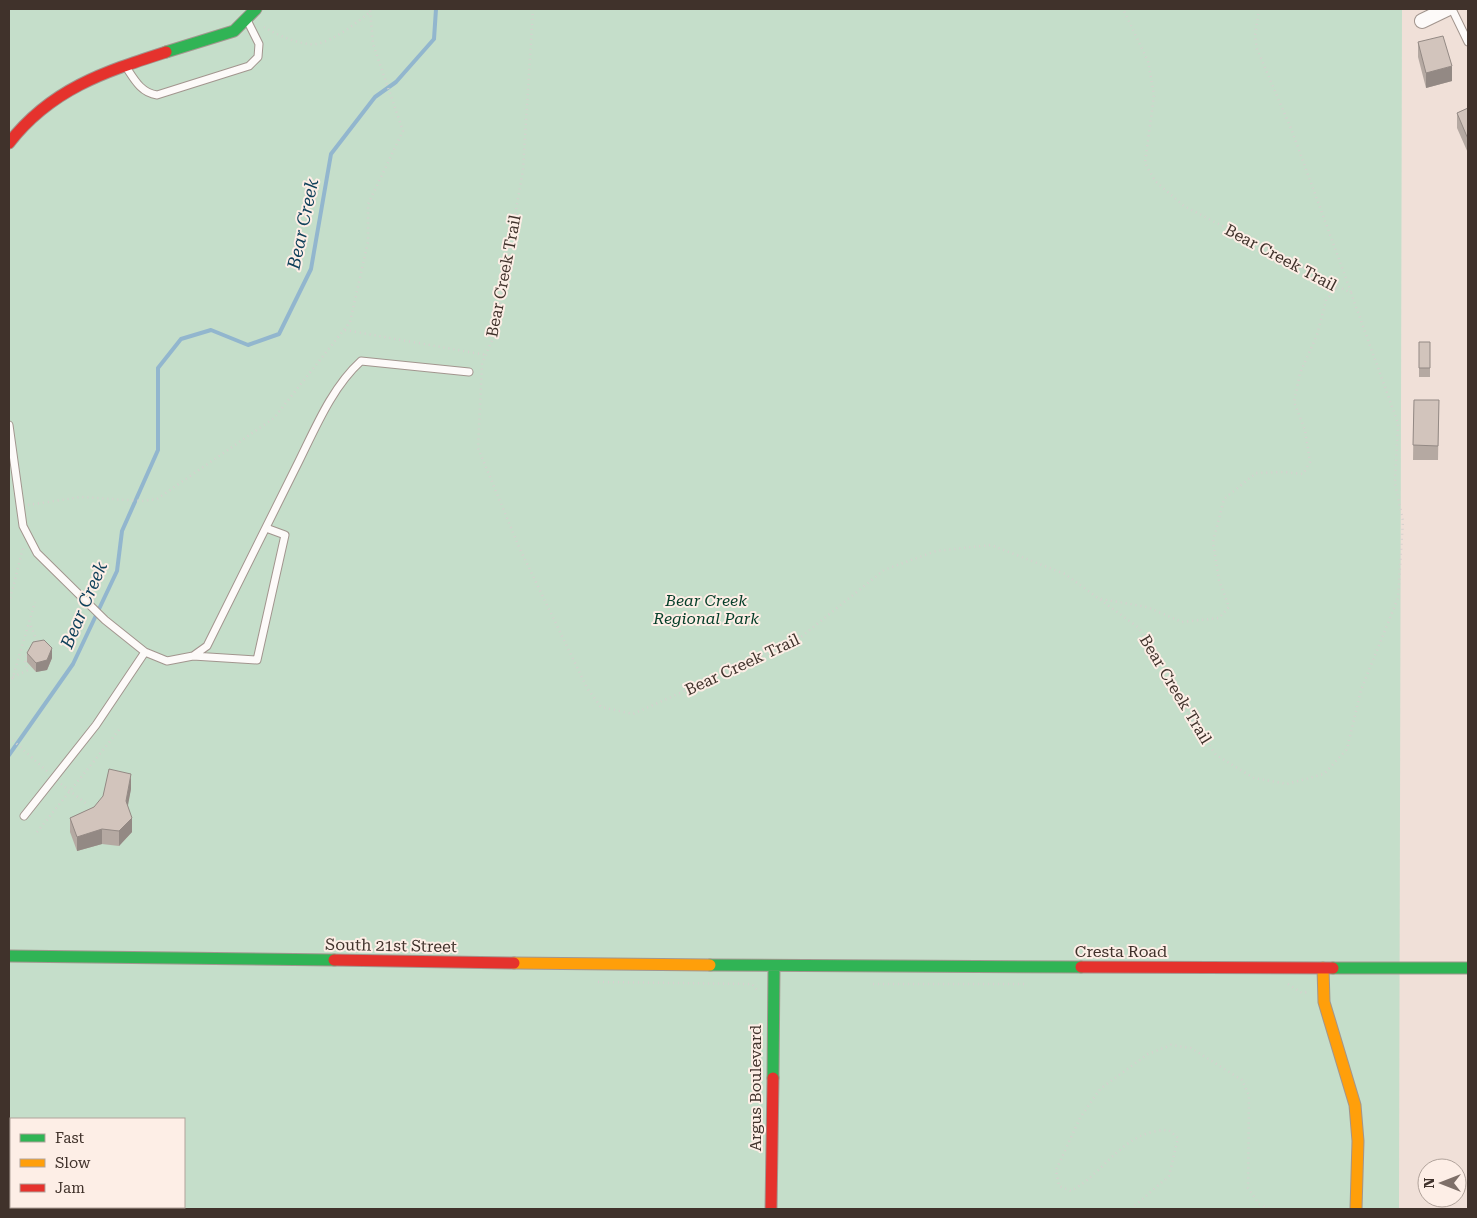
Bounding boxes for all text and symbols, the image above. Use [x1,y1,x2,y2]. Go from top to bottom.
water label: Bear Creek [282,177,322,272]
street label: Bear Creek Trail [482,213,525,339]
street label: Bear Creek Trail [1222,220,1340,295]
water label: Bear Creek [56,558,111,652]
park label: Bear Creek Regional Park [652,591,759,628]
street label: Bear Creek Trail [682,630,803,699]
street label: Bear Creek Trail [1135,631,1216,747]
street label: South 21st Street [325,935,457,956]
street label: Cresta Road [1075,942,1167,961]
street label: Argus Boulevard [746,1025,765,1151]
legend [10,1118,185,1208]
text: Fast [55,1129,85,1147]
text: Slow [55,1154,91,1172]
north arrow [1417,1158,1467,1208]
text: N [1421,1177,1437,1188]
text: Jam [55,1179,85,1197]

